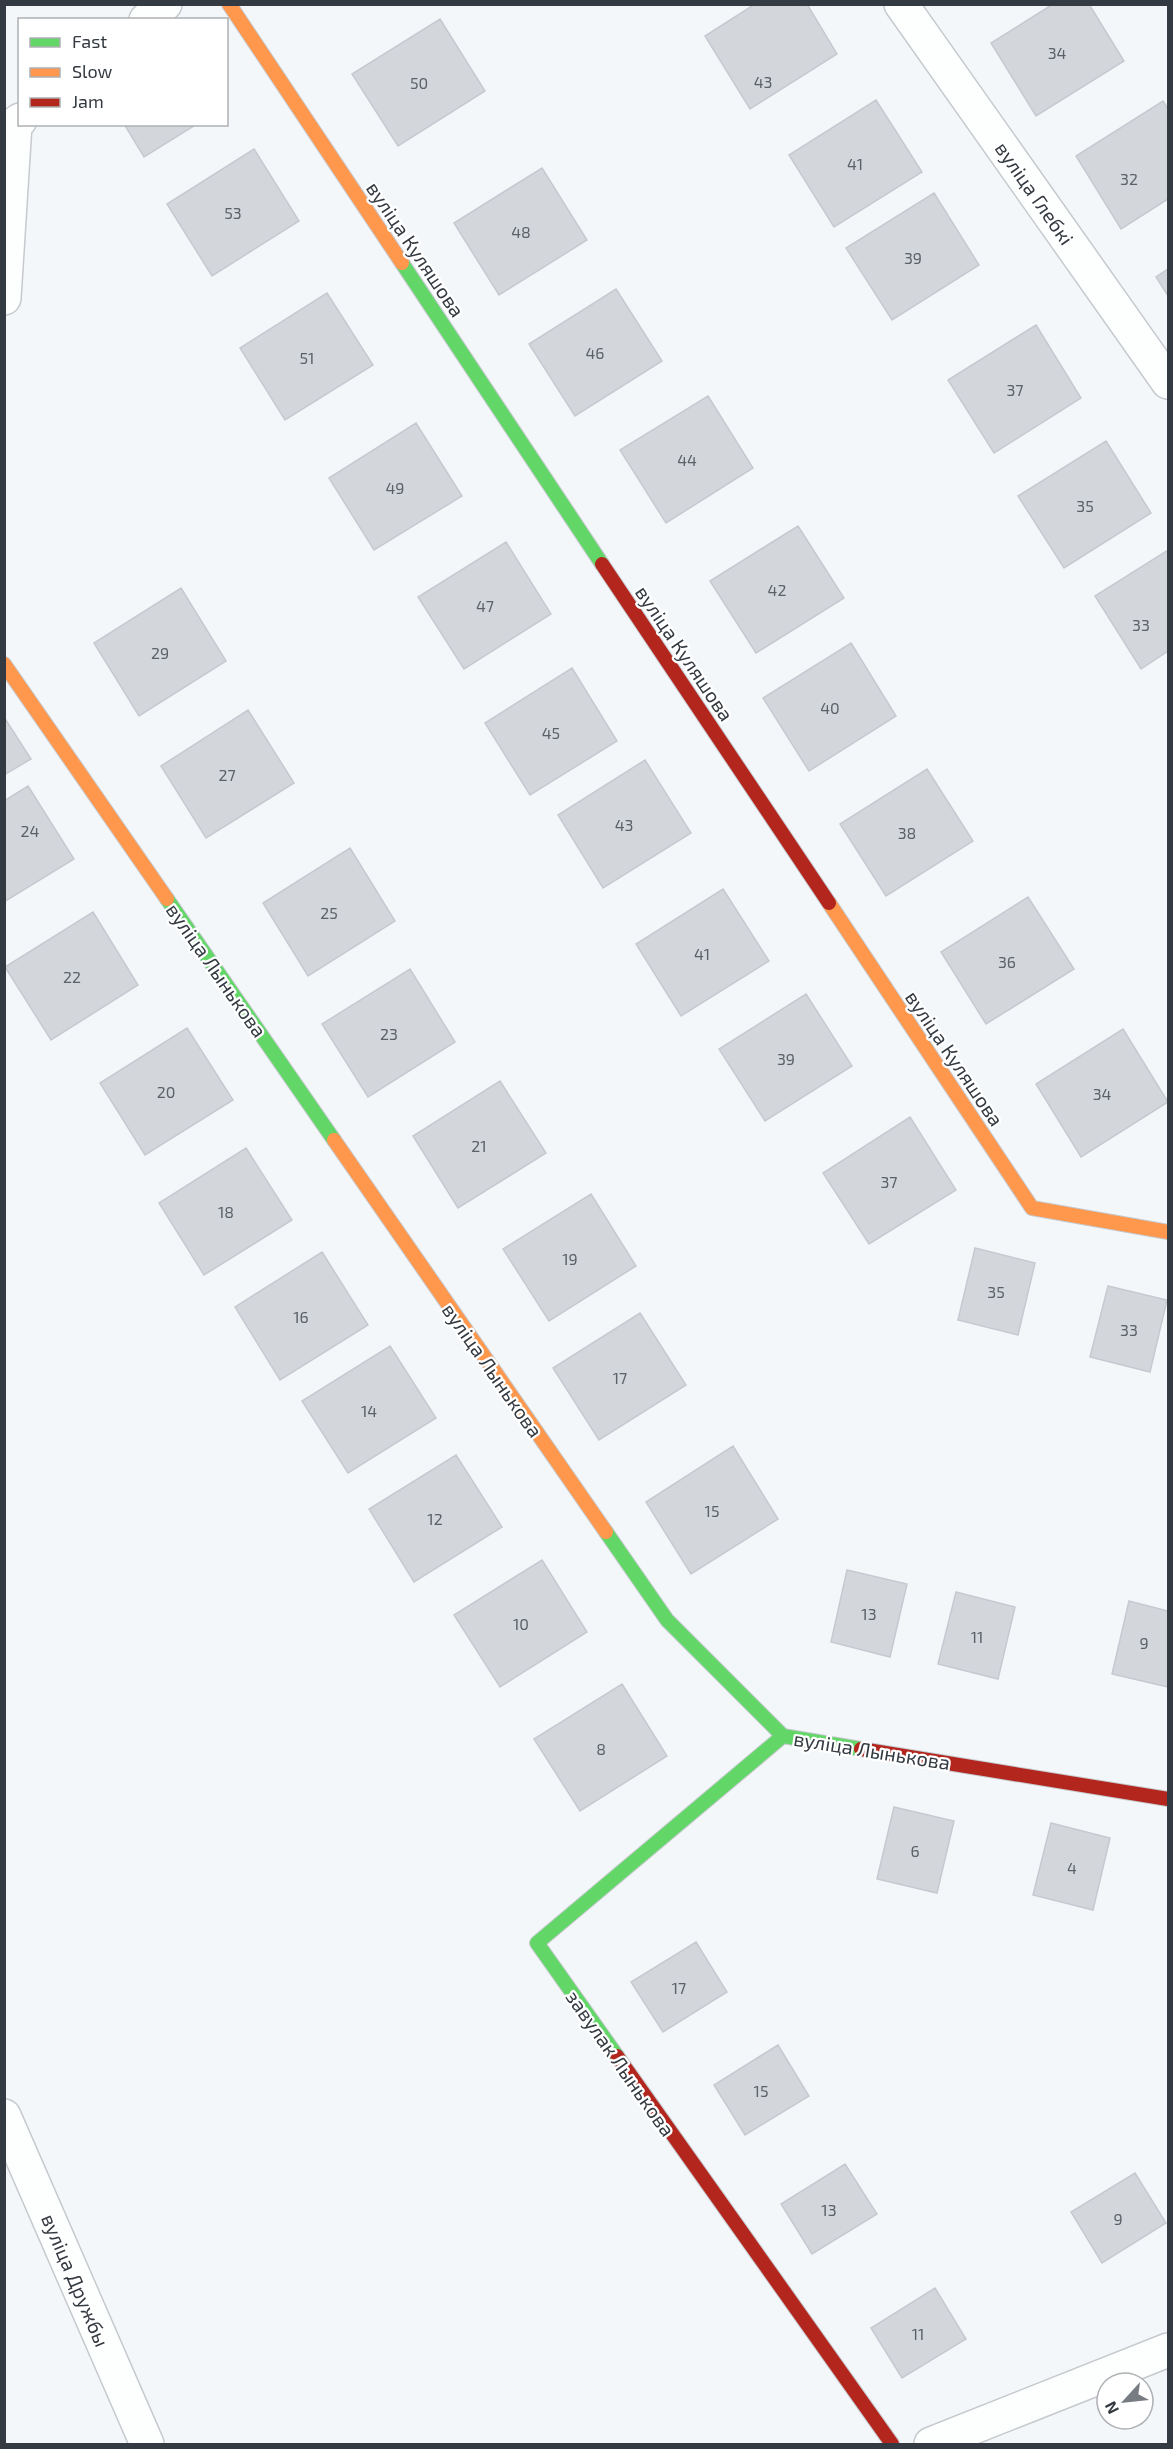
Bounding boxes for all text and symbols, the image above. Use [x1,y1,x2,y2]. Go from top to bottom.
legend [18,18,228,126]
text: Fast [72,30,107,52]
house number: 34 [1048,43,1067,62]
text: Slow [72,60,113,82]
house number: 43 [754,72,772,91]
house number: 50 [410,73,428,92]
text: Jam [72,90,104,112]
street label: вуліца Глебкі [990,137,1079,250]
house number: 41 [847,154,863,173]
house number: 32 [1120,169,1138,188]
street label: вуліца Куляшова [361,177,470,322]
house number: 53 [224,203,242,222]
house number: 48 [511,222,531,241]
house number: 39 [904,248,922,267]
house number: 46 [586,343,605,362]
house number: 51 [300,348,314,367]
house number: 37 [1006,380,1024,399]
house number: 44 [677,450,697,469]
house number: 49 [386,478,405,497]
house number: 35 [1076,496,1094,515]
house number: 42 [768,580,786,599]
street label: вуліца Куляшова [630,581,739,726]
house number: 47 [476,596,494,615]
house number: 33 [1132,615,1150,634]
house number: 29 [151,643,169,662]
house number: 40 [820,698,840,717]
house number: 45 [542,723,560,742]
house number: 27 [218,765,236,784]
house number: 43 [615,815,633,834]
house number: 24 [21,821,40,840]
house number: 38 [898,823,916,842]
street label: вуліца Лынькова [161,898,272,1042]
house number: 25 [320,903,338,922]
house number: 41 [694,944,710,963]
house number: 36 [998,952,1016,971]
house number: 22 [63,967,81,986]
street label: вуліца Куляшова [900,986,1009,1131]
house number: 23 [380,1024,398,1043]
house number: 39 [777,1049,795,1068]
house number: 20 [157,1082,175,1101]
house number: 34 [1093,1084,1112,1103]
house number: 21 [471,1136,487,1155]
house number: 37 [880,1172,898,1191]
house number: 18 [218,1202,234,1221]
house number: 19 [562,1249,578,1268]
house number: 35 [987,1282,1005,1301]
street label: вуліца Лынькова [437,1298,548,1442]
house number: 16 [293,1307,309,1326]
house number: 33 [1120,1320,1138,1339]
house number: 17 [613,1368,627,1387]
house number: 14 [361,1401,377,1420]
house number: 15 [705,1501,719,1520]
house number: 12 [427,1509,443,1528]
house number: 13 [861,1604,877,1623]
house number: 10 [513,1614,529,1633]
house number: 11 [971,1627,983,1646]
house number: 9 [1139,1633,1149,1652]
street label: вуліца Лынькова [792,1726,952,1775]
house number: 8 [596,1739,606,1758]
house number: 6 [910,1841,920,1860]
house number: 4 [1067,1858,1077,1877]
house number: 17 [672,1978,686,1997]
street label: завулак Лынькова [561,1985,680,2141]
house number: 15 [754,2081,768,2100]
house number: 13 [821,2200,837,2219]
house number: 9 [1113,2209,1123,2228]
street label: вуліца Дружбы [36,2210,115,2351]
house number: 11 [912,2324,924,2343]
north arrow [1095,2371,1155,2431]
text: N [1100,2399,1122,2418]

